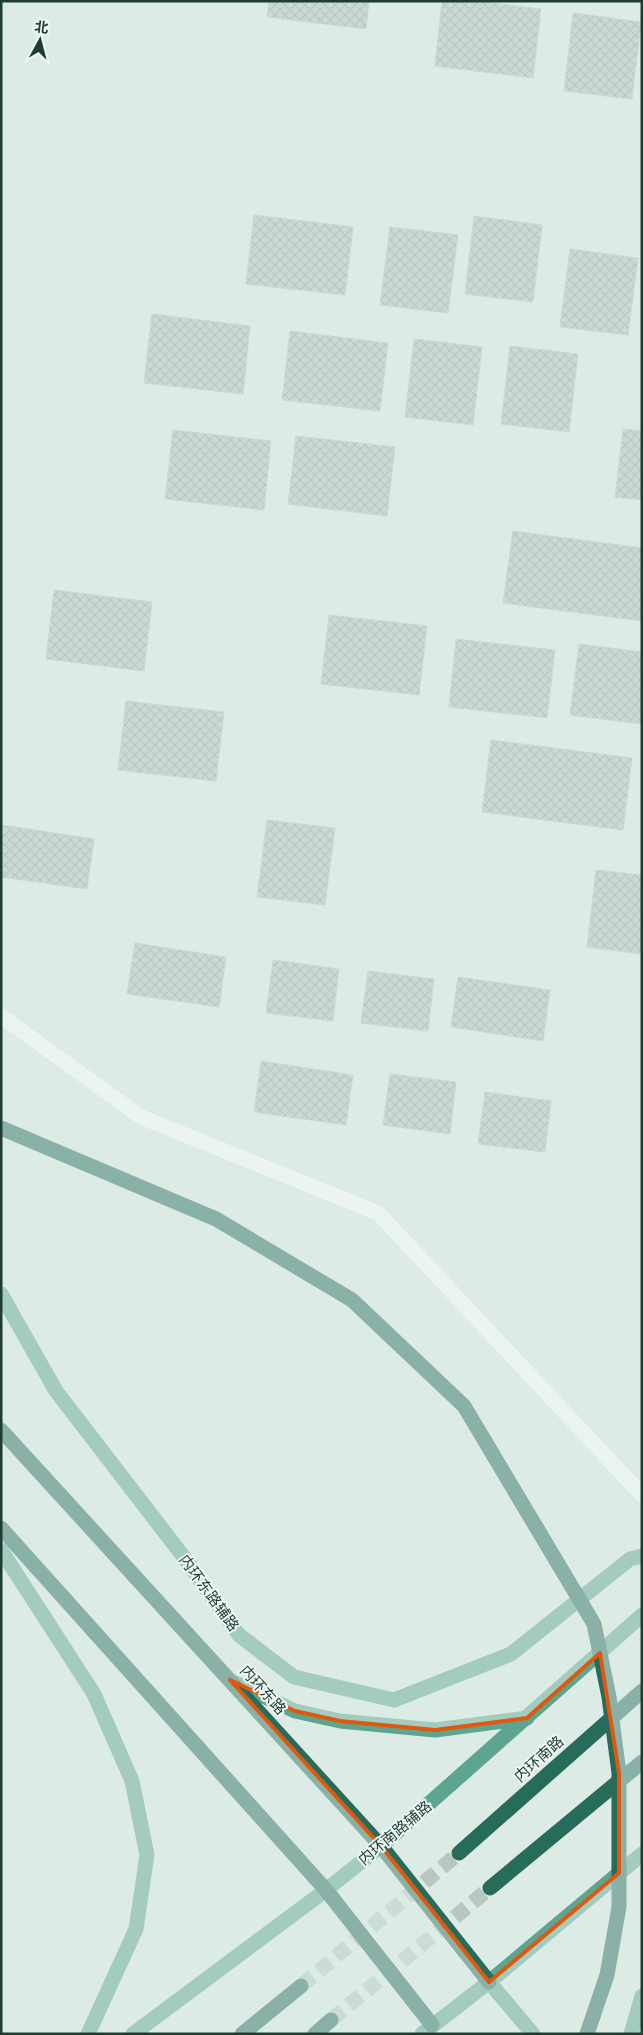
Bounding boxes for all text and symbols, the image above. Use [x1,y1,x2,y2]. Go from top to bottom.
north arrow [15,15,65,65]
text: 北 [33,15,50,38]
street label: 内环东路辅路 [174,1550,245,1636]
street label: 内环东路 [235,1660,292,1720]
street label: 内环南路 [509,1730,569,1787]
street label: 内环南路辅路 [353,1795,437,1870]

